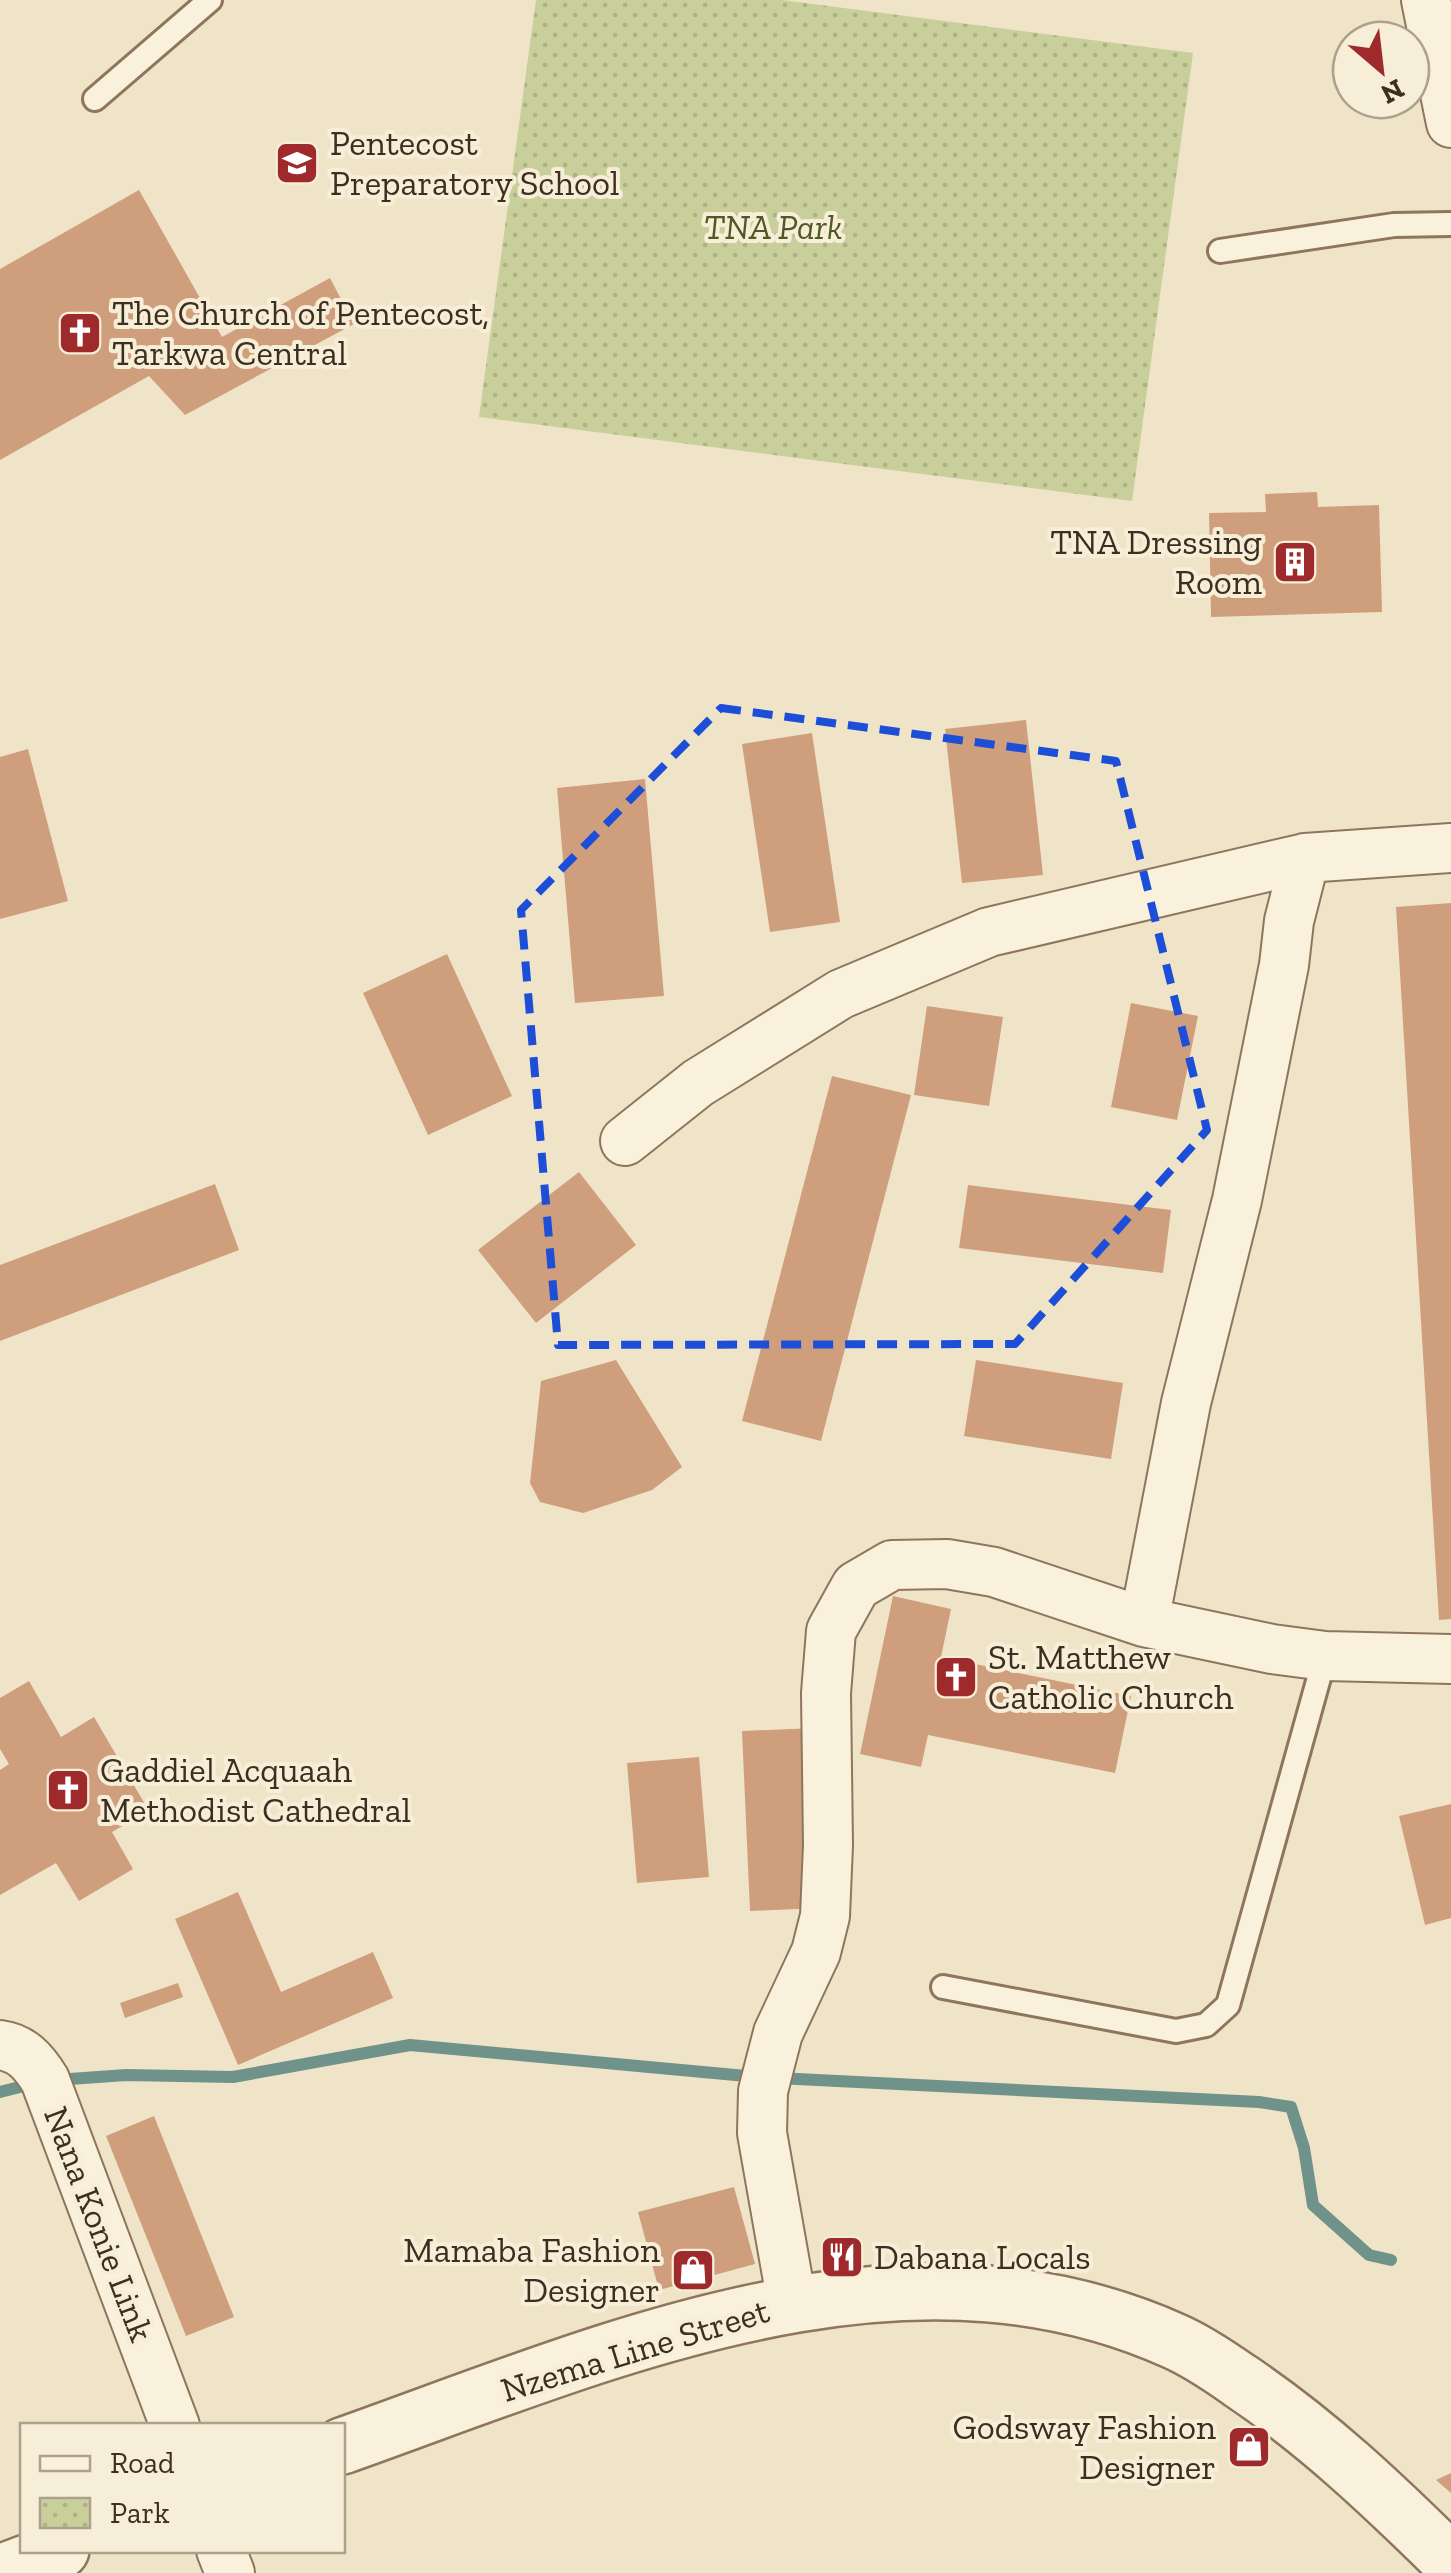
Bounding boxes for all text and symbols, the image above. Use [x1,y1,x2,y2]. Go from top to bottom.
north arrow [1331,20,1431,120]
text: N [1375,72,1410,111]
place label: Pentecost Preparatory School [330,122,619,204]
school or university icon: Pentecost Preparatory School [274,140,320,186]
park label: TNA Park [704,206,842,248]
place label: The Church of Pentecost, Tarkwa Central [112,292,489,374]
church icon: The Church of Pentecost, Tarkwa Central [57,310,103,356]
place label: TNA Dressing Room [1050,521,1262,603]
building icon: TNA Dressing Room [1272,539,1318,585]
place label: St. Matthew Catholic Church [988,1636,1234,1718]
church icon: St. Matthew Catholic Church [933,1654,979,1700]
place label: Gaddiel Acquaah Methodist Cathedral [100,1749,411,1831]
church icon: Gaddiel Acquaah Methodist Cathedral [45,1767,91,1813]
street label: Nana Konie Link [35,2101,163,2347]
place label: Mamaba Fashion Designer [403,2229,660,2311]
restaurant icon: Dabana Locals [819,2234,865,2280]
place label: Dabana Locals [874,2236,1091,2278]
shop icon: Mamaba Fashion Designer [670,2247,716,2293]
street label: Nzema Line Street [496,2289,774,2411]
place label: Godsway Fashion Designer [953,2406,1216,2488]
legend [20,2423,345,2553]
shop icon: Godsway Fashion Designer [1226,2424,1272,2470]
text: Road [110,2445,175,2481]
text: Park [110,2495,170,2531]

